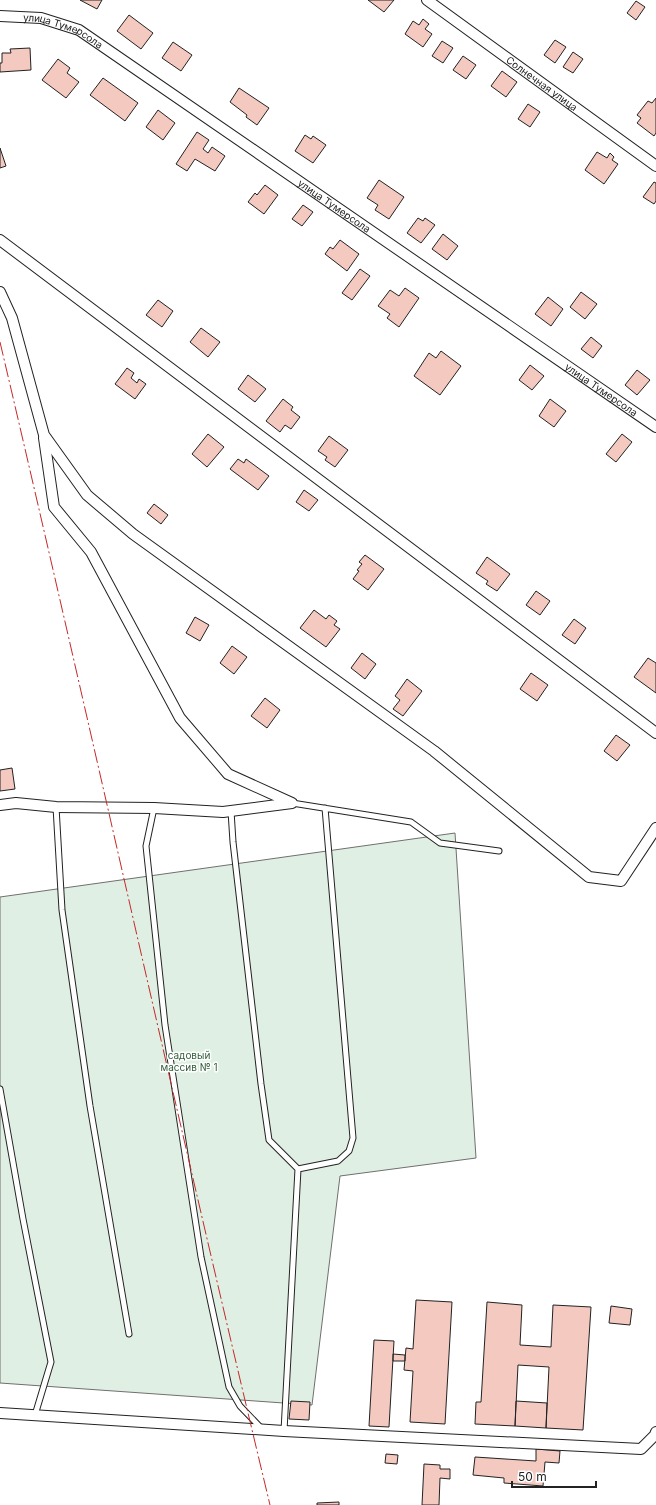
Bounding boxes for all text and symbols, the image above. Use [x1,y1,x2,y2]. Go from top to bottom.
street label: улица Тумерсола [23,11,105,51]
street label: Солнечная улица [504,54,580,113]
street label: улица Тумерсола [296,177,373,235]
street label: улица Тумерсола [563,360,640,419]
park label: садовый массив № 1 [161,1049,217,1073]
scale bar [512,1463,596,1489]
text: 50 m [518,1469,547,1484]

